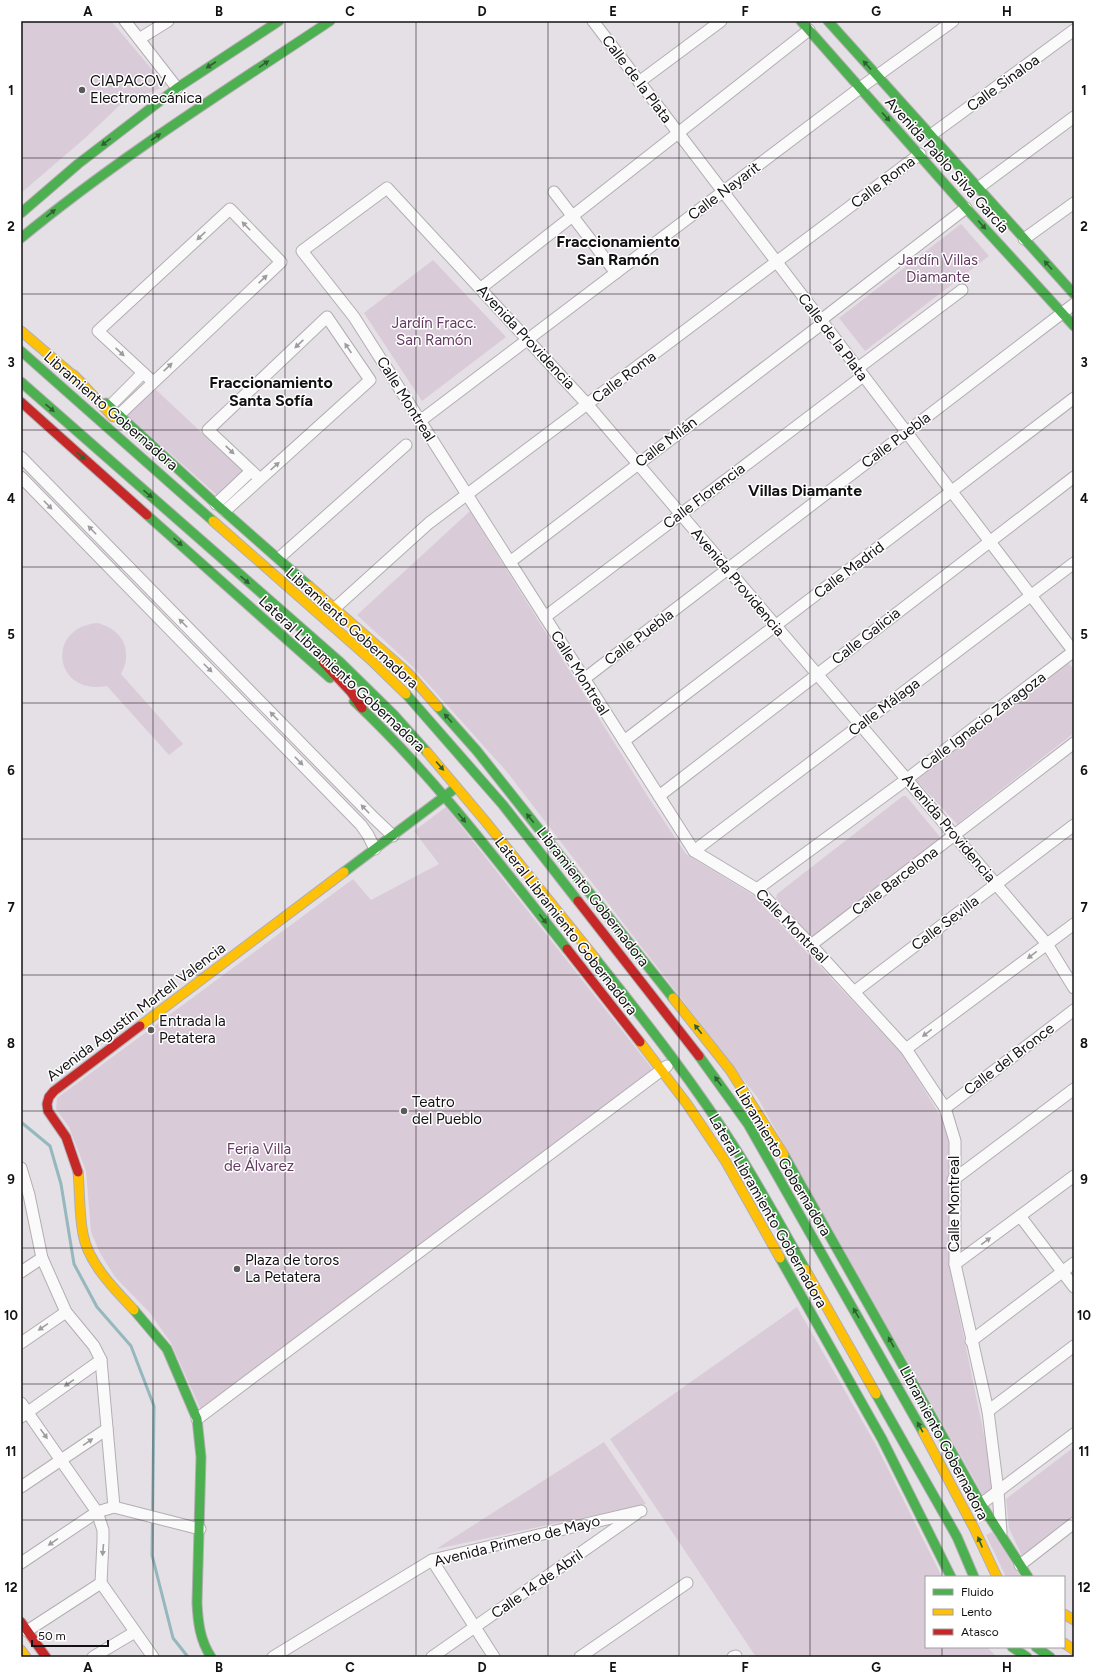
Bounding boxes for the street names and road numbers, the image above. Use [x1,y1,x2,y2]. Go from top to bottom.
street label: Calle de la Plata [598,32,676,126]
street label: Calle Sinaloa [963,51,1043,115]
street label: Avenida Pablo Silva García [881,93,1013,237]
street label: Calle Roma [847,152,919,212]
street label: Calle Nayarit [684,158,764,224]
street label: Avenida Providencia [473,281,579,393]
street label: Calle de la Plata [794,290,872,384]
street label: Calle Roma [588,347,660,407]
street label: Libramiento Gobernadora [40,348,182,474]
street label: Calle Montreal [373,353,439,445]
street label: Calle Puebla [858,408,934,472]
street label: Calle Milán [632,413,700,471]
street label: Calle Florencia [659,459,749,533]
street label: Avenida Providencia [687,524,789,640]
street label: Calle Madrid [810,538,888,602]
street label: Libramiento Gobernadora [282,564,422,692]
street label: Lateral Libramiento Gobernadora [255,592,429,756]
street label: Calle Galicia [828,604,904,668]
street label: Calle Puebla [601,605,677,669]
street label: Calle Montreal [547,627,613,719]
street label: Calle Ignacio Zaragoza [917,668,1049,774]
street label: Calle Málaga [845,674,923,740]
street label: Avenida Providencia [898,770,1000,886]
street label: Libramiento Gobernadora [533,824,653,970]
street label: Lateral Libramiento Gobernadora [491,833,641,1019]
street label: Calle Barcelona [848,843,942,919]
street label: Calle Montreal [752,885,832,967]
street label: Calle Sevilla [908,892,982,954]
street label: Avenida Agustín Martell Valencia [43,939,229,1085]
street label: Calle del Bronce [960,1019,1058,1099]
street label: Libramiento Gobernadora [731,1083,835,1239]
street label: Lateral Libramiento Gobernadora [705,1111,831,1311]
street label: Calle Montreal [945,1156,963,1252]
street label: Libramiento Gobernadora [896,1363,992,1523]
street label: Avenida Primero de Mayo [432,1512,602,1570]
street label: Calle 14 de Abril [488,1546,586,1622]

